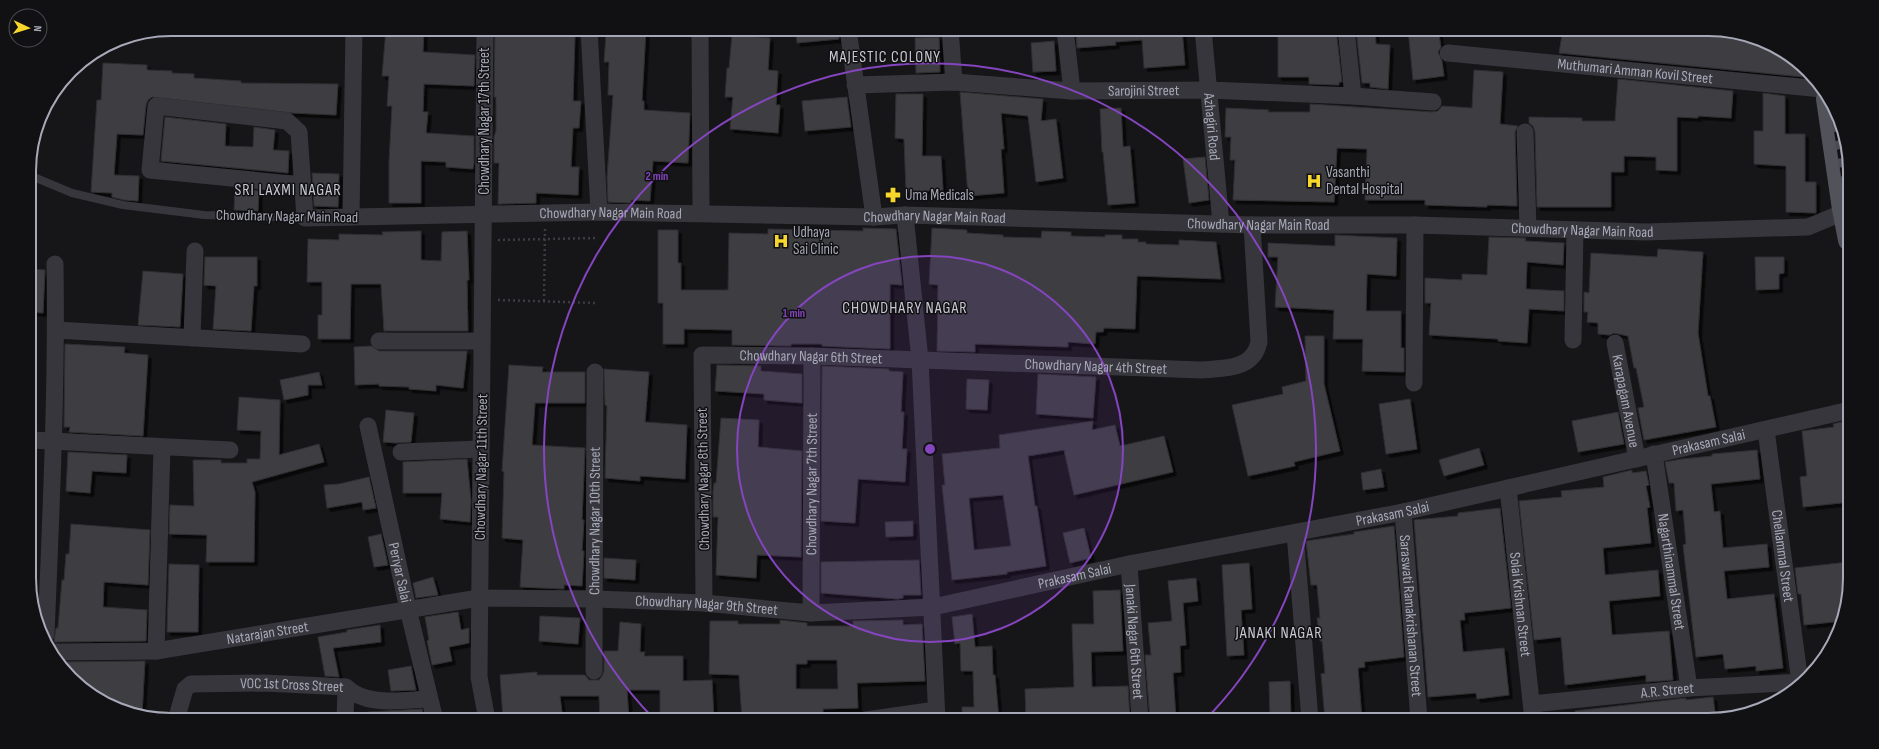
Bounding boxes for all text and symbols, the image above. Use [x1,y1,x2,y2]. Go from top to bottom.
north arrow [8,8,48,48]
text: N [31,25,44,32]
street label: Chowdhary Nagar 17th Street [475,47,494,195]
district label: MAJESTIC COLONY [829,48,941,67]
street label: Muthumari Amman Kovil Street [1556,55,1714,88]
street label: Sarojini Street [1108,81,1180,101]
street label: Azhagiri Road [1199,91,1224,161]
place label: Vasanthi Dental Hospital [1326,163,1403,199]
text: 2 min [646,169,668,184]
hospital icon: Vasanthi Dental Hospital [1305,172,1323,190]
district label: SRI LAXMI NAGAR [234,181,342,200]
pharmacy icon: Uma Medicals [884,186,902,204]
place label: Uma Medicals [905,186,974,205]
street label: Chowdhary Nagar Main Road [539,203,682,224]
street label: Chowdhary Nagar Main Road [216,206,358,227]
street label: Chowdhary Nagar Main Road [863,206,1006,228]
street label: Chowdhary Nagar Main Road [1187,214,1330,235]
street label: Chowdhary Nagar Main Road [1511,219,1654,242]
place label: Udhaya Sai Clinic [793,223,839,259]
hospital icon: Udhaya Sai Clinic [772,232,790,250]
district label: CHOWDHARY NAGAR [842,299,968,318]
text: 1 min [783,306,805,321]
street label: Chowdhary Nagar 6th Street [740,346,883,369]
street label: Karapagam Avenue [1607,353,1644,449]
street label: Chowdhary Nagar 4th Street [1024,355,1168,379]
street label: Chowdhary Nagar 11th Street [471,393,492,540]
street label: Chowdhary Nagar 8th Street [693,407,714,550]
street label: Chowdhary Nagar 7th Street [802,412,822,555]
street label: Prakasam Salai [1670,425,1747,460]
centre of rings [923,442,937,456]
street label: Chowdhary Nagar 10th Street [585,447,605,595]
street label: Prakasam Salai [1354,497,1431,531]
street label: Chellammal Street [1767,509,1798,604]
street label: Nagarthinammal Street [1653,512,1689,632]
street label: Saraswati Ramakrishanan Street [1395,534,1426,698]
street label: Periyar Salai [384,541,415,605]
street label: Solai Krishnan Street [1505,551,1535,658]
street label: Prakasam Salai [1036,559,1113,594]
street label: Janaki Nagar 6th Street [1120,583,1148,700]
street label: Chowdhary Nagar 9th Street [635,591,779,620]
street label: Natarajan Street [225,617,310,649]
district label: JANAKI NAGAR [1234,624,1323,643]
street label: VOC 1st Cross Street [240,674,344,697]
street label: A.R. Street [1639,679,1695,703]

